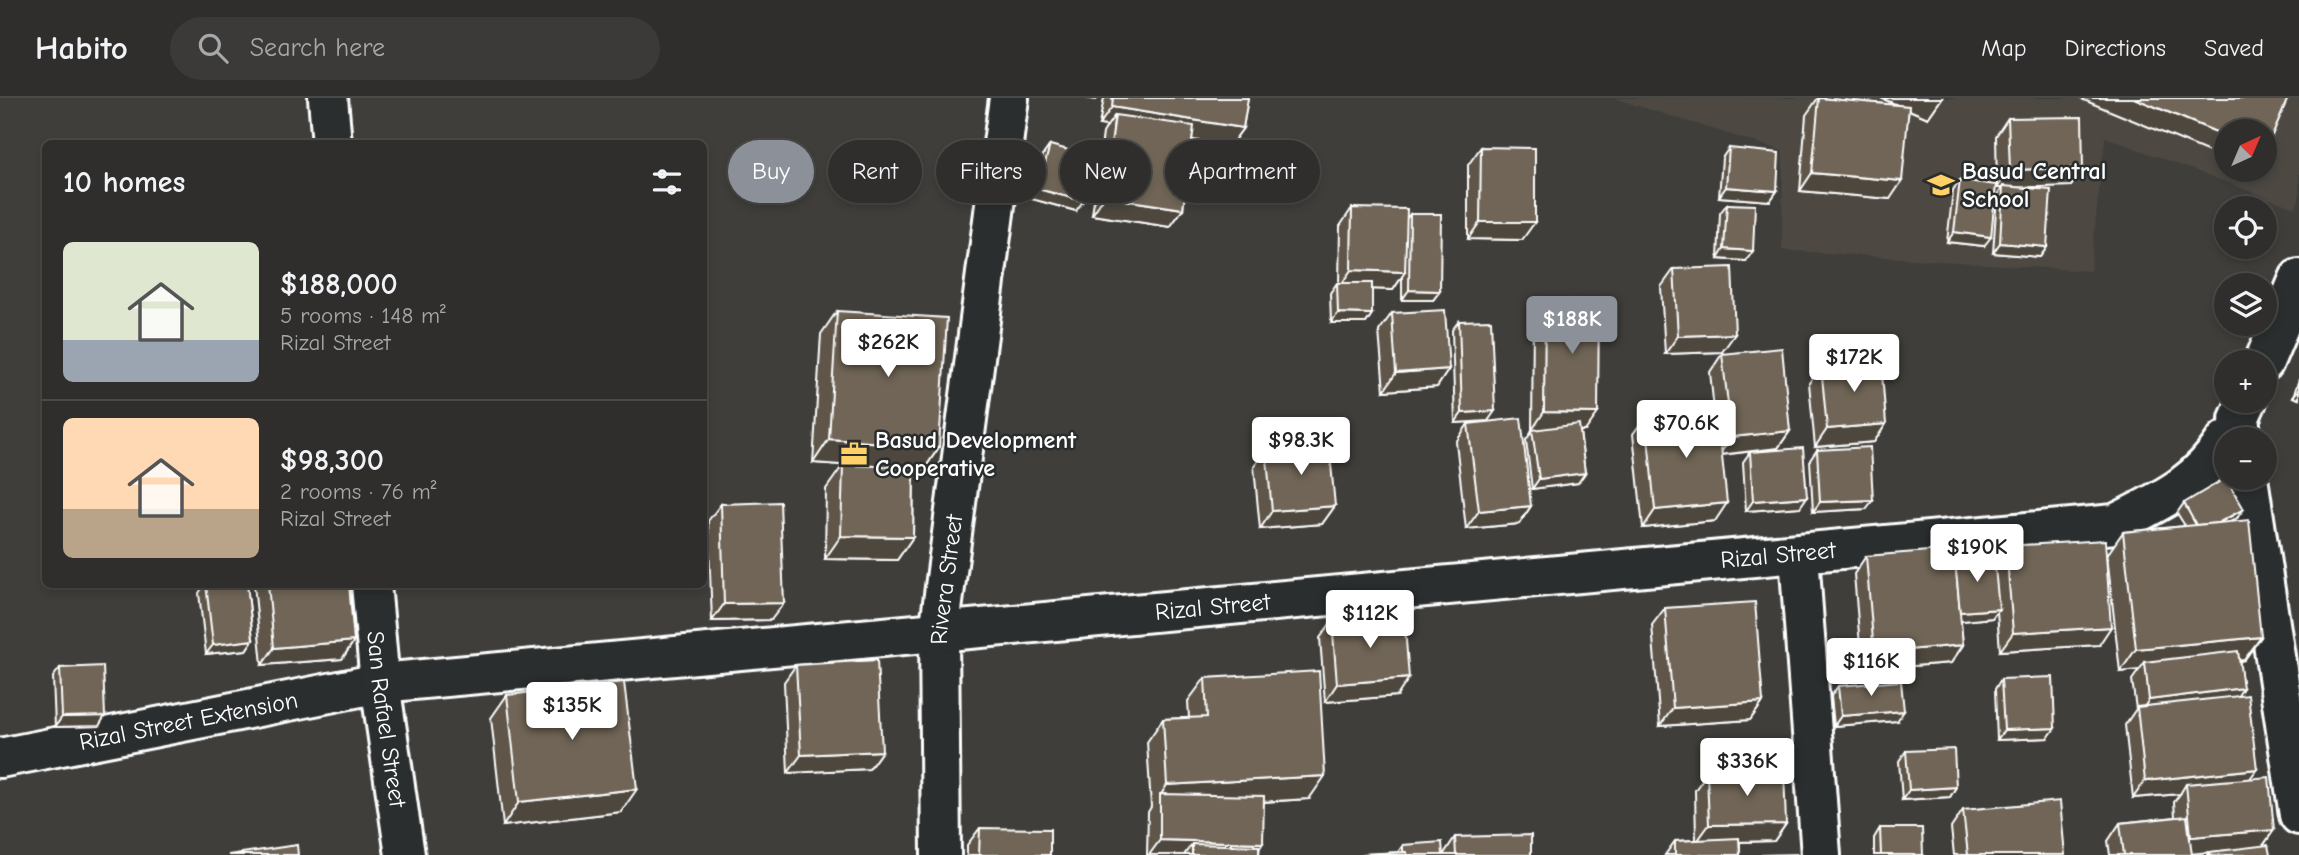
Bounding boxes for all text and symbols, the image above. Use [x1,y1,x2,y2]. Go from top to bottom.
search box [170,17,660,80]
text: Habito [35,29,128,67]
icon: search [194,29,232,67]
text: Search here [250,33,385,63]
text: Map [1981,34,2027,62]
text: Directions [2065,34,2166,62]
text: Saved [2204,34,2264,62]
north arrow [2214,119,2277,182]
map controls [2214,119,2277,490]
chip: Buy [728,140,814,203]
chip: Rent [828,140,922,203]
chip: Filters [936,140,1046,203]
chip: New [1060,140,1151,203]
chip: Apartment [1165,140,1320,203]
place label: Basud Central School [1962,157,2106,213]
icon: filters [648,163,686,201]
text: 10 homes [63,165,185,200]
school or university icon: Basud Central School [1926,170,1956,200]
button: locate [2214,196,2277,259]
text: $188,000 [280,267,398,302]
icon: home [119,270,203,354]
button: layers [2214,273,2277,336]
pin: $188K [1523,296,1621,356]
text: 5 rooms · 148 m² [280,302,446,329]
text: $188K [1542,305,1602,332]
pin: $262K [839,320,937,379]
text: $262K [857,328,919,355]
text: Rizal Street [280,329,391,356]
pin: $172K [1805,334,1903,394]
text: $172K [1825,343,1883,370]
button: + [2214,350,2277,413]
pin: $70.6K [1629,400,1743,460]
text: $70.6K [1653,409,1719,436]
pin: $98.3K [1244,418,1358,477]
place label: Basud Development Cooperative [875,426,1077,482]
text: $98.3K [1268,426,1334,453]
button: − [2214,427,2277,490]
office icon: Basud Development Cooperative [839,439,869,469]
text: $98,300 [280,443,384,478]
icon: home [119,446,203,530]
text: 2 rooms · 76 m² [280,478,436,505]
text: Rizal Street [280,505,391,532]
street label: Rivera Street [925,512,969,645]
pin: $190K [1928,524,2026,584]
text: $190K [1946,533,2008,560]
street label: Rizal Street [1719,536,1838,574]
street label: Rizal Street [1154,587,1272,626]
pin: $112K [1321,590,1419,650]
text: $112K [1342,599,1398,626]
street label: San Rafael Street [361,630,412,810]
pin: $116K [1822,638,1920,698]
text: $116K [1843,647,1899,674]
pin: $135K [523,682,621,742]
street label: Rizal Street Extension [77,686,300,756]
text: $135K [542,691,602,718]
pin: $336K [1698,738,1796,798]
text: $336K [1716,747,1778,774]

